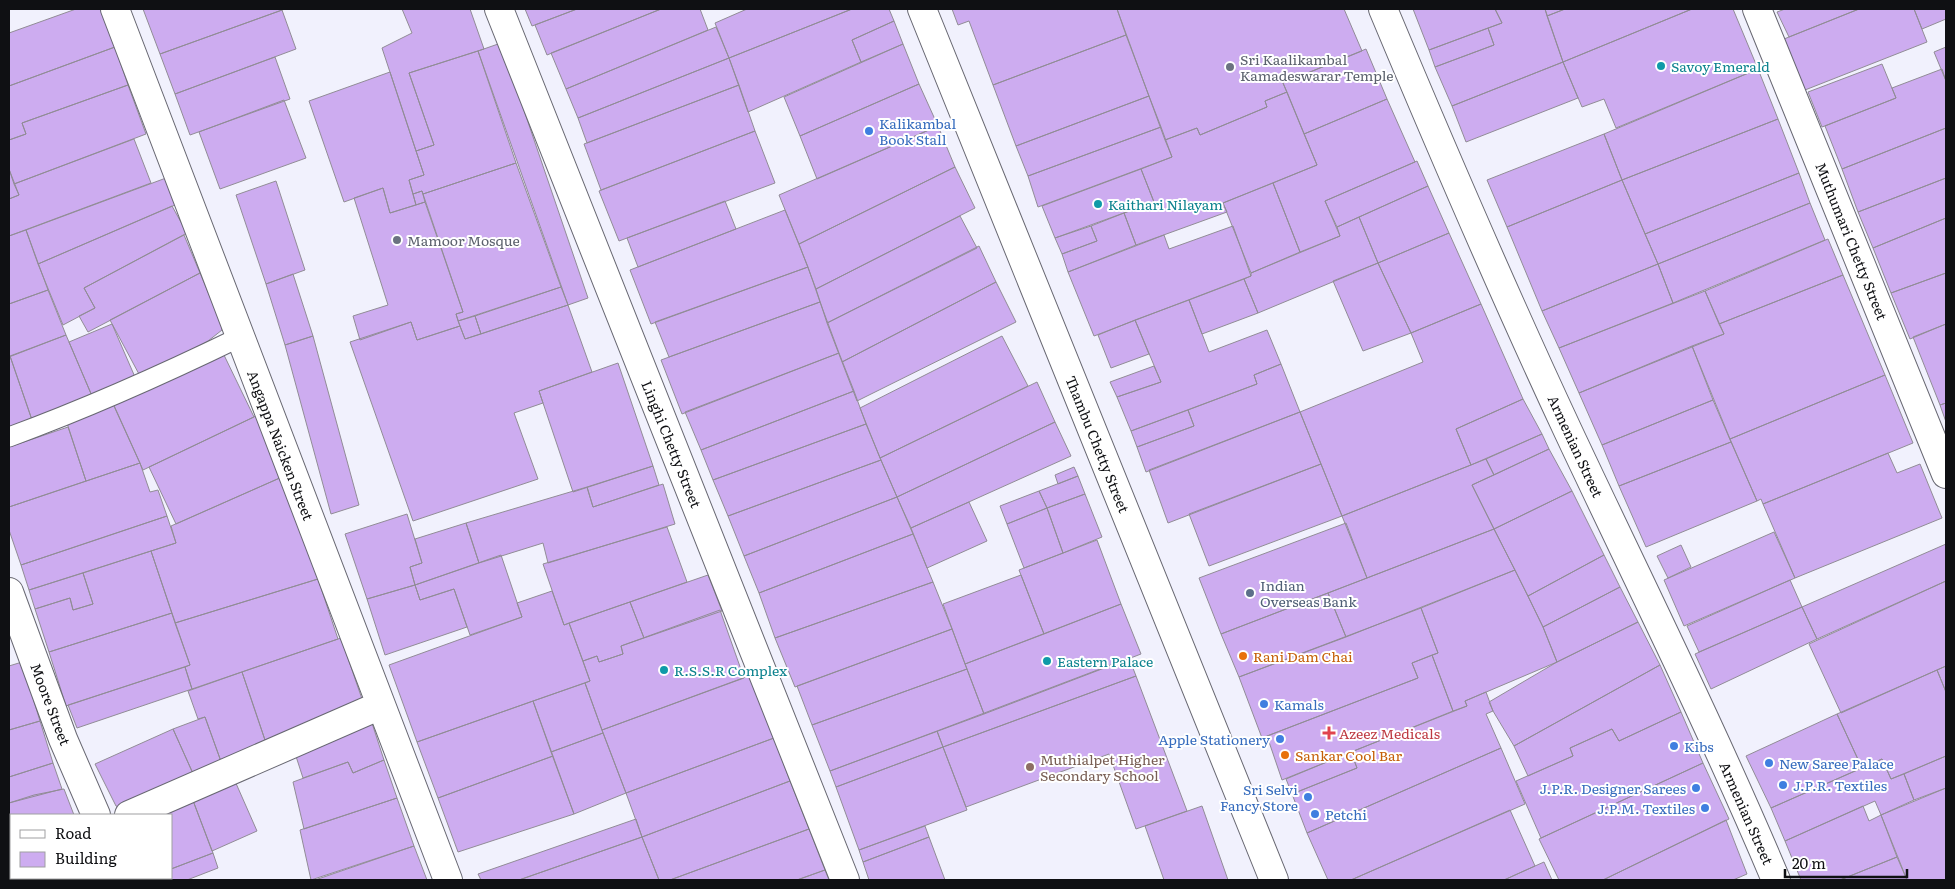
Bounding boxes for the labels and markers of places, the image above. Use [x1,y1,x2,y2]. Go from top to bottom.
place label: Sri Kaalikambal Kamadeswarar Temple [1240,49,1394,85]
place label: Savoy Emerald [1671,56,1770,76]
marker: Savoy Emerald [1655,60,1667,72]
marker: Sri Kaalikambal Kamadeswarar Temple [1224,61,1236,73]
place label: Kalikambal Book Stall [879,113,956,149]
marker: Kalikambal Book Stall [863,125,875,137]
place label: Kaithari Nilayam [1108,194,1223,214]
marker: Kaithari Nilayam [1092,198,1104,210]
place label: Mamoor Mosque [407,230,520,250]
marker: Mamoor Mosque [391,234,403,246]
place label: Indian Overseas Bank [1260,575,1357,611]
marker: Indian Overseas Bank [1244,587,1256,599]
place label: Rani Dam Chai [1253,646,1353,666]
marker: Rani Dam Chai [1237,650,1249,662]
place label: Eastern Palace [1057,651,1153,671]
marker: Eastern Palace [1041,655,1053,667]
place label: R.S.S.R Complex [674,660,787,680]
marker: R.S.S.R Complex [658,664,670,676]
place label: Kamals [1274,694,1324,714]
marker: Kamals [1258,698,1270,710]
place label: Azeez Medicals [1339,723,1440,743]
marker: Azeez Medicals [1323,727,1335,739]
place label: Apple Stationery [1158,729,1271,749]
marker: Apple Stationery [1274,733,1286,745]
place label: Kibs [1684,736,1714,756]
marker: Kibs [1668,740,1680,752]
place label: Sankar Cool Bar [1295,745,1402,765]
place label: Muthialpet Higher Secondary School [1040,749,1165,785]
marker: Sankar Cool Bar [1279,749,1291,761]
place label: New Saree Palace [1779,753,1894,773]
marker: New Saree Palace [1763,757,1775,769]
marker: Muthialpet Higher Secondary School [1024,761,1036,773]
place label: J.P.R. Textiles [1793,775,1887,795]
place label: J.P.R. Designer Sarees [1540,778,1686,798]
place label: Sri Selvi Fancy Store [1220,779,1298,815]
marker: J.P.R. Textiles [1777,779,1789,791]
marker: J.P.R. Designer Sarees [1690,782,1702,794]
marker: Sri Selvi Fancy Store [1302,791,1314,803]
place label: J.P.M. Textiles [1597,798,1695,818]
marker: J.P.M. Textiles [1699,802,1711,814]
place label: Petchi [1325,804,1367,824]
marker: Petchi [1309,808,1321,820]

